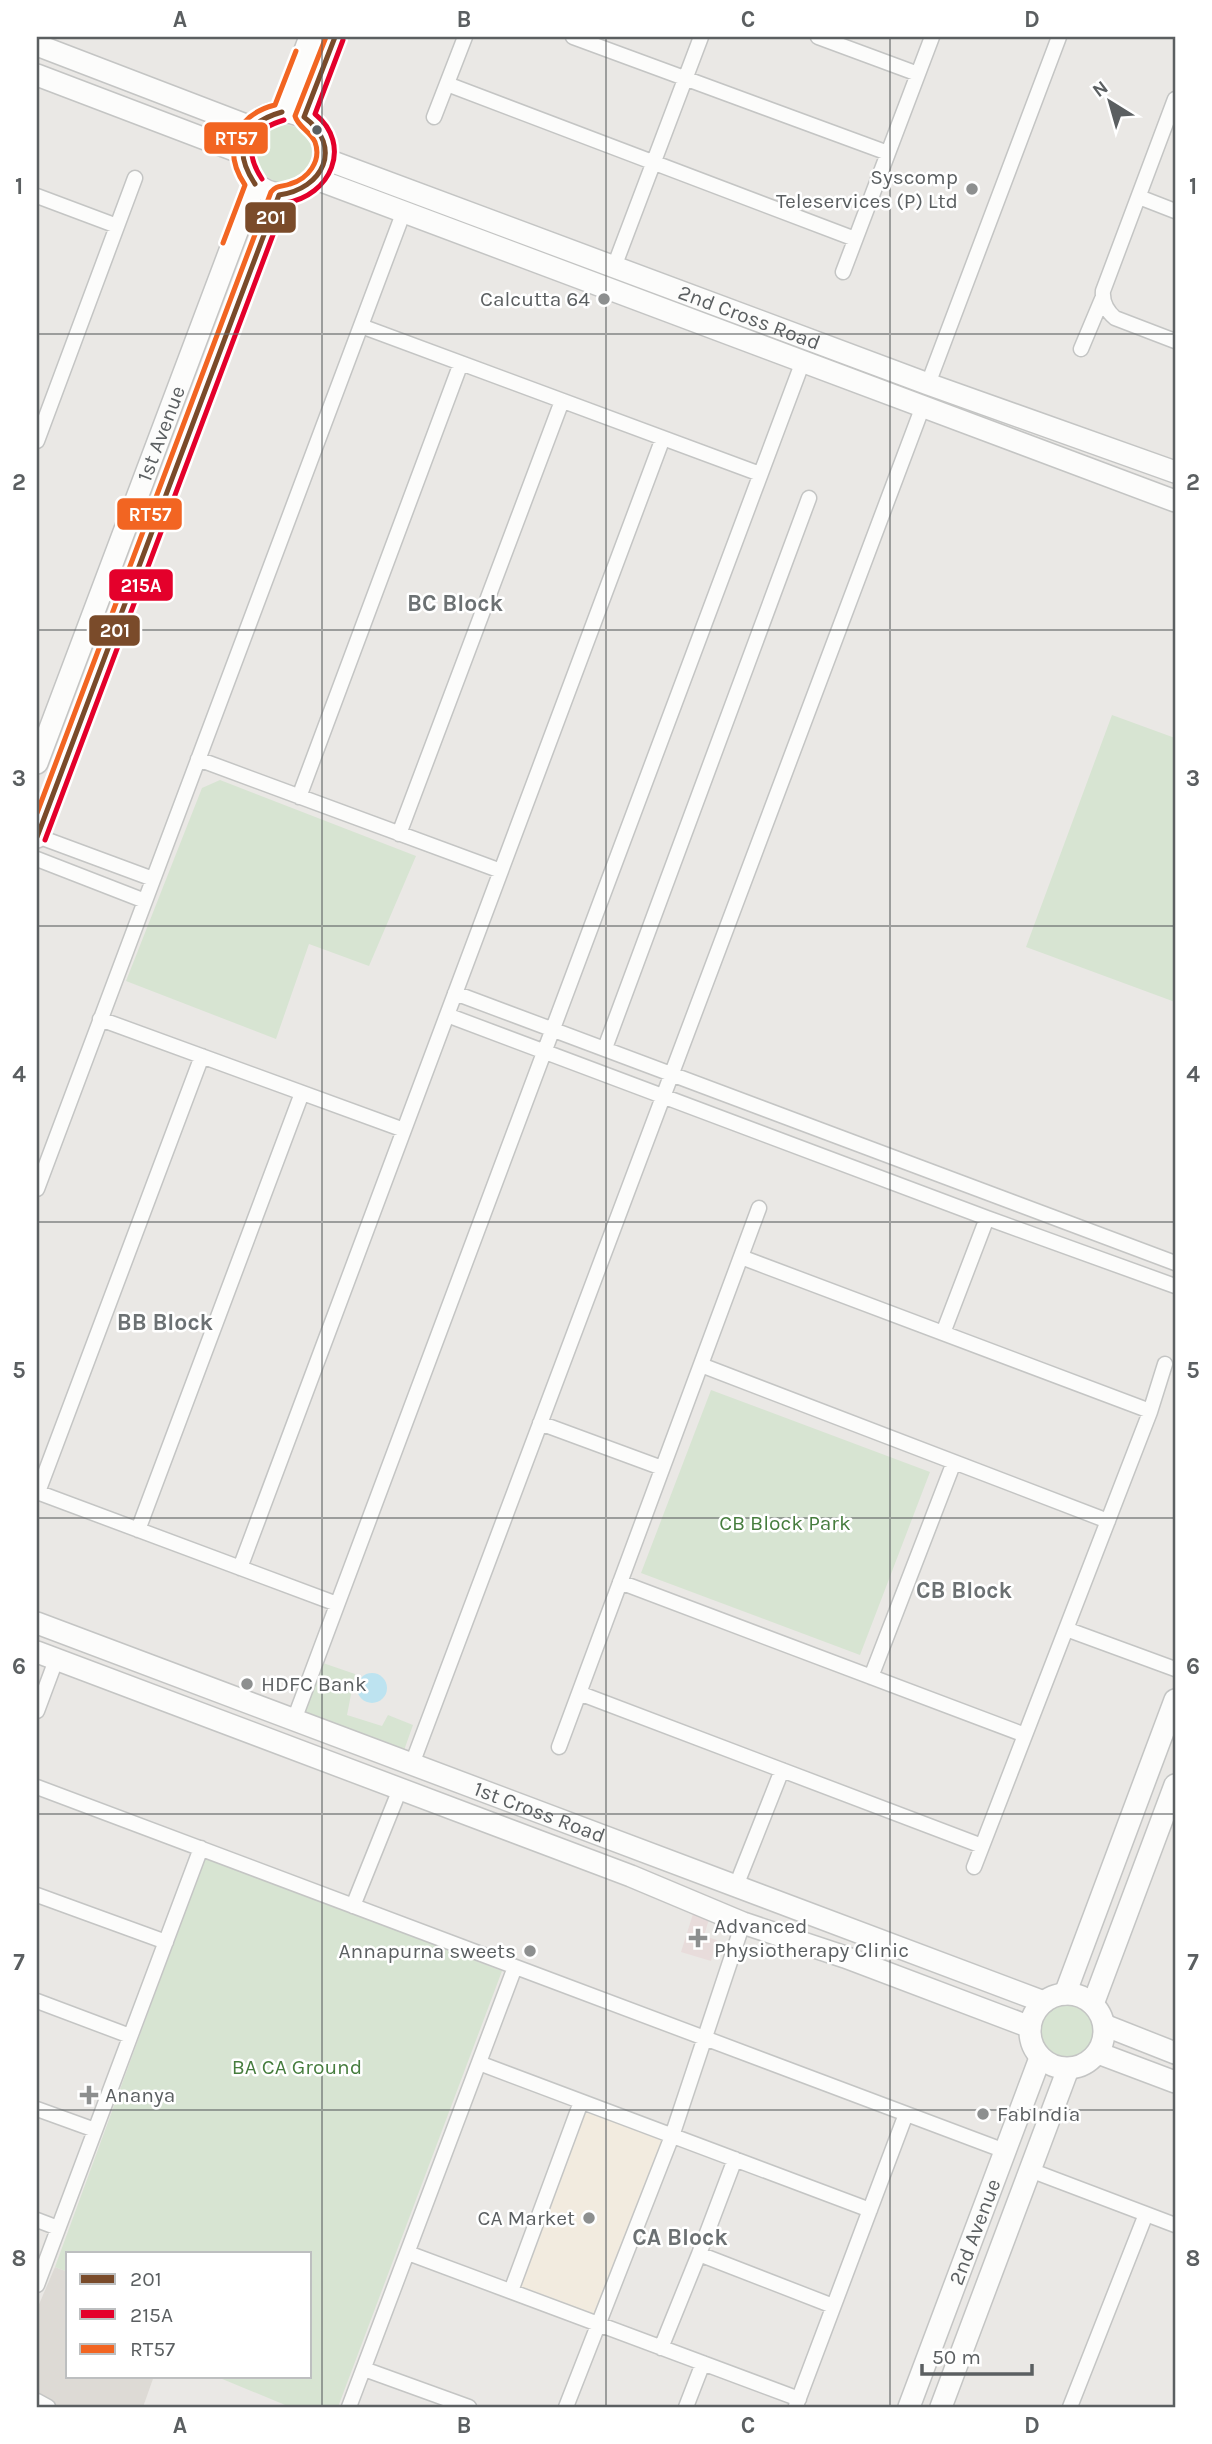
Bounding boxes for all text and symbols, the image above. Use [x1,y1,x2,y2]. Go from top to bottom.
text: A [173,6,187,33]
text: B [457,6,471,33]
text: C [741,6,755,33]
text: D [1024,6,1040,33]
north arrow [1076,66,1146,136]
text: N [1088,76,1112,102]
line badge: RT57 [203,121,269,155]
unlabelled marker [310,123,324,137]
text: RT57 [215,128,258,150]
place label: Syscomp Teleservices (P) Ltd [776,165,958,213]
text: 1 [15,173,23,200]
text: 1 [1189,173,1197,200]
marker: Syscomp Teleservices (P) Ltd [964,181,980,197]
line badge: 201 [244,201,297,234]
text: 201 [256,207,286,229]
street label: 2nd Cross Road [675,280,824,355]
place label: Calcutta 64 [480,287,590,311]
marker: Calcutta 64 [596,291,612,307]
street label: 1st Avenue [132,383,190,485]
text: 2 [12,469,26,496]
text: 2 [1186,469,1200,496]
line badge: RT57 [116,497,183,531]
text: RT57 [129,504,172,526]
line badge: 215A [108,568,174,602]
text: 215A [120,575,162,597]
district label: BC Block [407,590,503,617]
line badge: 201 [88,614,141,647]
text: 201 [100,620,130,642]
text: 3 [12,765,26,792]
text: 3 [1186,765,1200,792]
text: 4 [12,1061,26,1088]
text: 4 [1186,1061,1200,1088]
district label: BB Block [117,1309,214,1336]
text: 5 [12,1357,26,1384]
text: 5 [1186,1357,1200,1384]
park label: CB Block Park [719,1511,851,1535]
district label: CB Block [916,1577,1012,1604]
text: 6 [12,1653,26,1680]
text: 6 [1186,1653,1200,1680]
place label: HDFC Bank [261,1672,367,1696]
marker: HDFC Bank [239,1676,255,1692]
street label: 1st Cross Road [471,1777,609,1848]
place label: Advanced Physiotherapy Clinic [714,1914,909,1962]
marker: Advanced Physiotherapy Clinic [688,1928,708,1948]
place label: Annapurna sweets [338,1939,516,1963]
marker: Annapurna sweets [522,1943,538,1959]
text: 7 [13,1949,25,1976]
text: 7 [1187,1949,1199,1976]
park label: BA CA Ground [232,2055,362,2079]
place label: Ananya [105,2083,175,2107]
marker: Ananya [79,2085,99,2105]
place label: FabIndia [997,2102,1080,2126]
marker: FabIndia [975,2106,991,2122]
street label: 2nd Avenue [944,2176,1006,2288]
place label: CA Market [478,2206,575,2230]
marker: CA Market [581,2210,597,2226]
district label: CA Block [632,2224,728,2251]
text: 8 [12,2245,26,2272]
text: 8 [1186,2245,1200,2272]
legend [66,2252,312,2378]
text: 201 [130,2267,162,2291]
text: 215A [130,2303,173,2327]
scale bar [922,2332,1032,2376]
text: RT57 [130,2337,175,2361]
text: 50 m [932,2345,981,2369]
text: A [173,2412,187,2439]
text: B [457,2412,471,2439]
text: C [741,2412,755,2439]
text: D [1024,2412,1040,2439]

